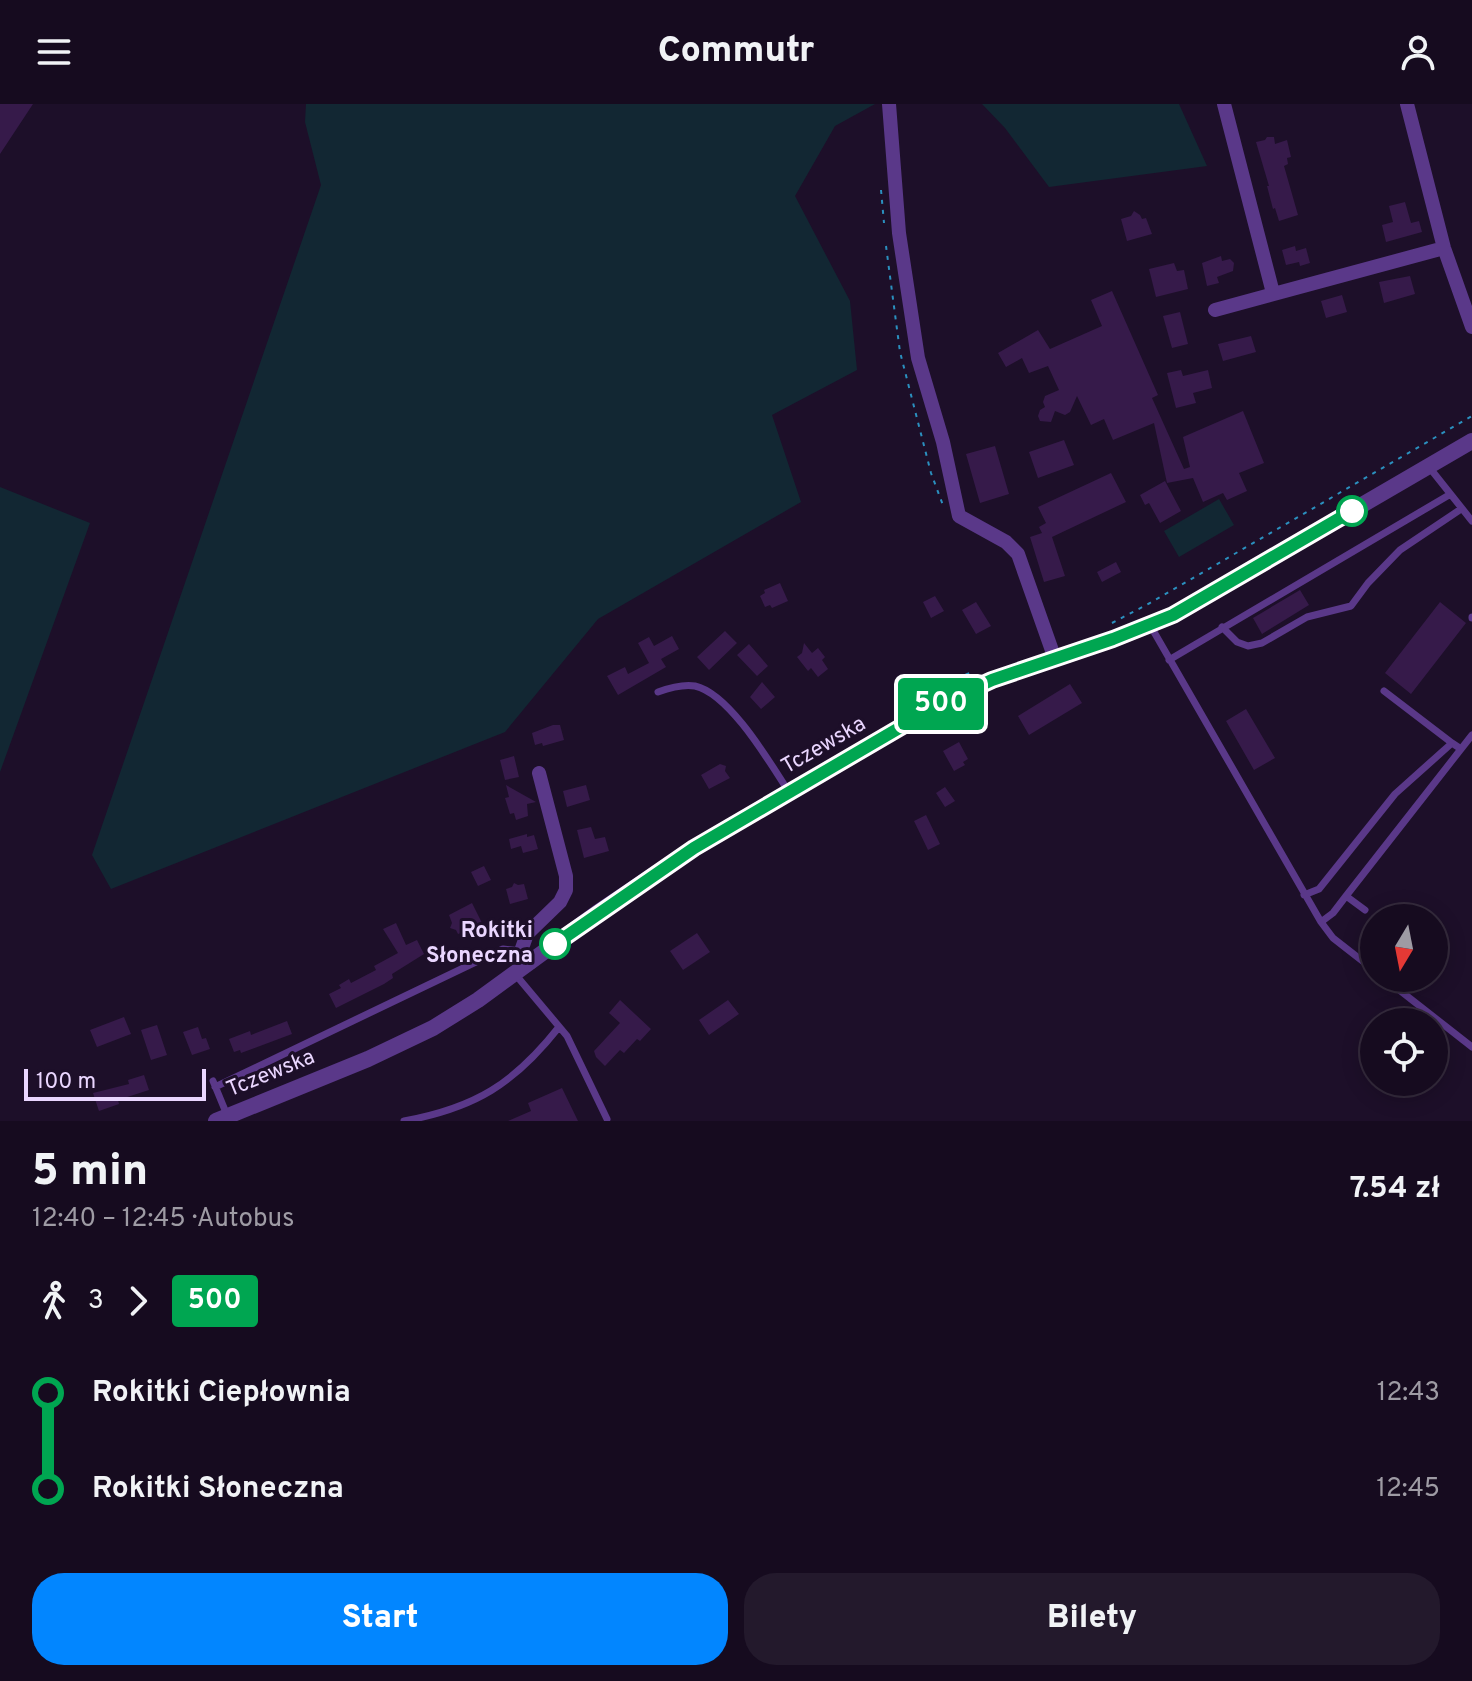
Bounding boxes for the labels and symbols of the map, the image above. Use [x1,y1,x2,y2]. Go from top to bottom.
unlabelled marker [1337,496,1367,526]
line badge: 500 [895,678,987,730]
street label: Tczewska [777,711,871,781]
north arrow [1360,904,1448,992]
place label: Rokitki Słoneczna [426,918,533,970]
marker: Rokitki Słoneczna [540,929,570,959]
street label: Tczewska [223,1044,319,1104]
scale bar [24,1065,206,1101]

